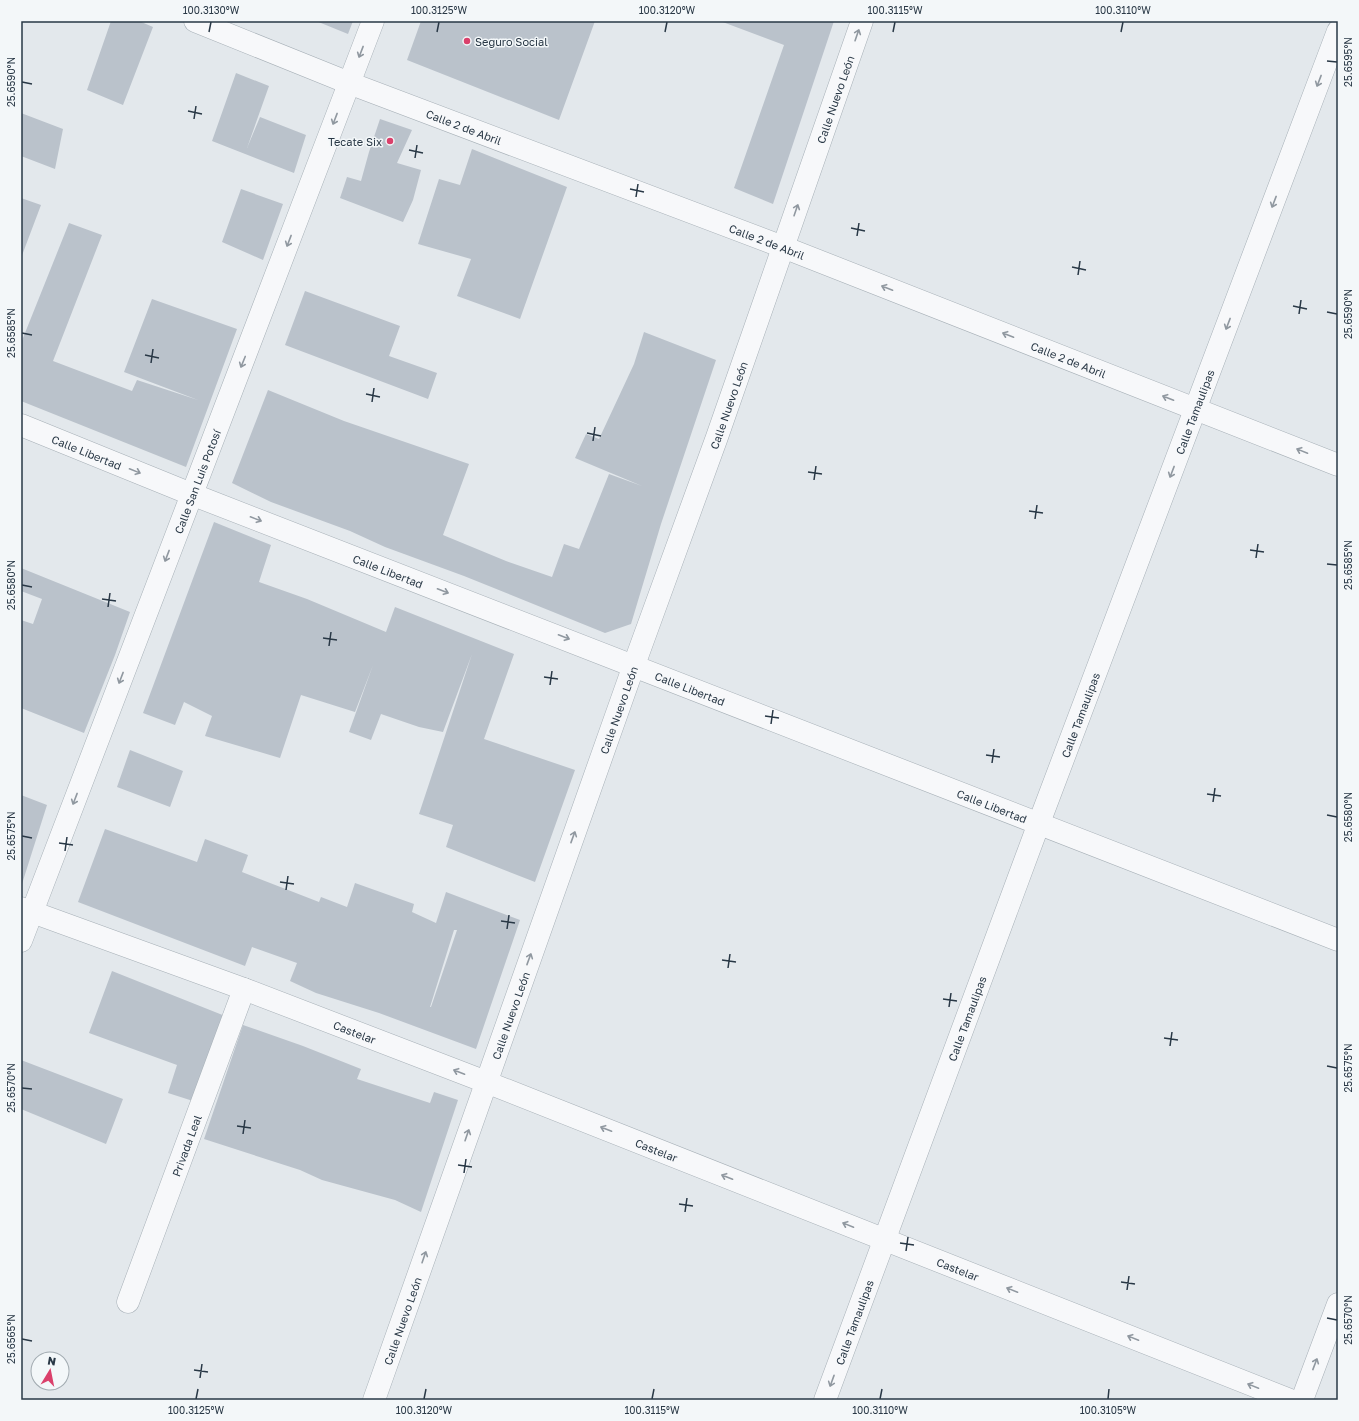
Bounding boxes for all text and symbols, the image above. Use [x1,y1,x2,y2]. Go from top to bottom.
text: 100.3130°W [183,4,240,16]
text: 100.3125°W [411,4,467,16]
text: 100.3120°W [639,4,696,16]
text: 100.3115°W [867,4,923,16]
text: 100.3110°W [1095,4,1151,16]
one-way arrow [854,29,862,41]
place label: Seguro Social [475,35,548,48]
marker: Seguro Social [462,36,472,46]
text: 25.6595°N [1342,37,1354,87]
one-way arrow [357,45,364,57]
street label: Calle Nuevo León [813,54,856,145]
text: 25.6590°N [5,57,17,107]
one-way arrow [1315,74,1323,86]
street label: Calle 2 de Abril [424,106,504,147]
one-way arrow [331,113,339,125]
place label: Tecate Six [328,135,382,148]
marker: Tecate Six [385,136,395,146]
one-way arrow [1269,196,1277,208]
one-way arrow [792,205,800,217]
street label: Calle 2 de Abril [728,221,807,262]
one-way arrow [285,234,293,246]
one-way arrow [881,283,893,291]
text: 25.6590°N [1342,289,1354,339]
text: 25.6585°N [5,308,17,358]
one-way arrow [1224,318,1231,331]
one-way arrow [1002,331,1014,339]
street label: Calle 2 de Abril [1029,339,1109,380]
one-way arrow [239,356,247,368]
street label: Calle Nuevo León [707,359,749,451]
street label: Calle Tamaulipas [1172,367,1216,456]
one-way arrow [1162,393,1174,401]
street label: Calle San Luis Potosí [171,427,223,535]
street label: Calle Libertad [50,432,124,472]
one-way arrow [1296,447,1308,454]
one-way arrow [1168,465,1176,477]
one-way arrow [129,468,141,475]
one-way arrow [250,515,262,523]
text: 25.6585°N [1342,540,1354,590]
one-way arrow [163,550,171,562]
street label: Calle Libertad [351,551,425,590]
text: 25.6580°N [5,560,17,610]
one-way arrow [436,587,448,595]
one-way arrow [557,634,569,642]
street label: Calle Nuevo León [597,664,640,756]
street label: Calle Libertad [653,669,727,708]
street label: Calle Tamaulipas [1058,670,1102,759]
one-way arrow [117,671,125,683]
street label: Calle Libertad [955,786,1029,825]
text: 25.6580°N [1342,792,1354,842]
one-way arrow [71,793,79,805]
text: 25.6575°N [5,811,17,861]
one-way arrow [570,831,577,844]
one-way arrow [526,954,534,966]
street label: Calle Nuevo León [489,970,532,1061]
street label: Calle Tamaulipas [945,974,988,1063]
street label: Castelar [332,1018,379,1046]
text: 25.6575°N [1342,1043,1354,1093]
text: 25.6570°N [5,1063,17,1113]
one-way arrow [454,1067,466,1075]
street label: Privada Leal [169,1112,204,1178]
one-way arrow [601,1125,613,1133]
one-way arrow [464,1129,472,1141]
street label: Castelar [634,1135,680,1164]
one-way arrow [722,1173,734,1180]
one-way arrow [843,1220,855,1228]
one-way arrow [421,1252,429,1264]
street label: Castelar [935,1254,982,1283]
street label: Calle Nuevo León [381,1275,424,1366]
street label: Calle Tamaulipas [832,1278,876,1367]
one-way arrow [1006,1285,1018,1293]
text: 25.6570°N [1342,1295,1354,1345]
text: 25.6565°N [5,1314,17,1364]
one-way arrow [1127,1333,1139,1341]
north arrow [30,1351,70,1391]
text: N [47,1354,57,1368]
one-way arrow [1312,1358,1320,1370]
one-way arrow [827,1374,835,1386]
one-way arrow [1248,1381,1260,1389]
text: 100.3125°W [168,1404,224,1416]
text: 100.3120°W [396,1404,453,1416]
text: 100.3115°W [624,1404,680,1416]
text: 100.3110°W [852,1404,908,1416]
text: 100.3105°W [1080,1404,1137,1416]

